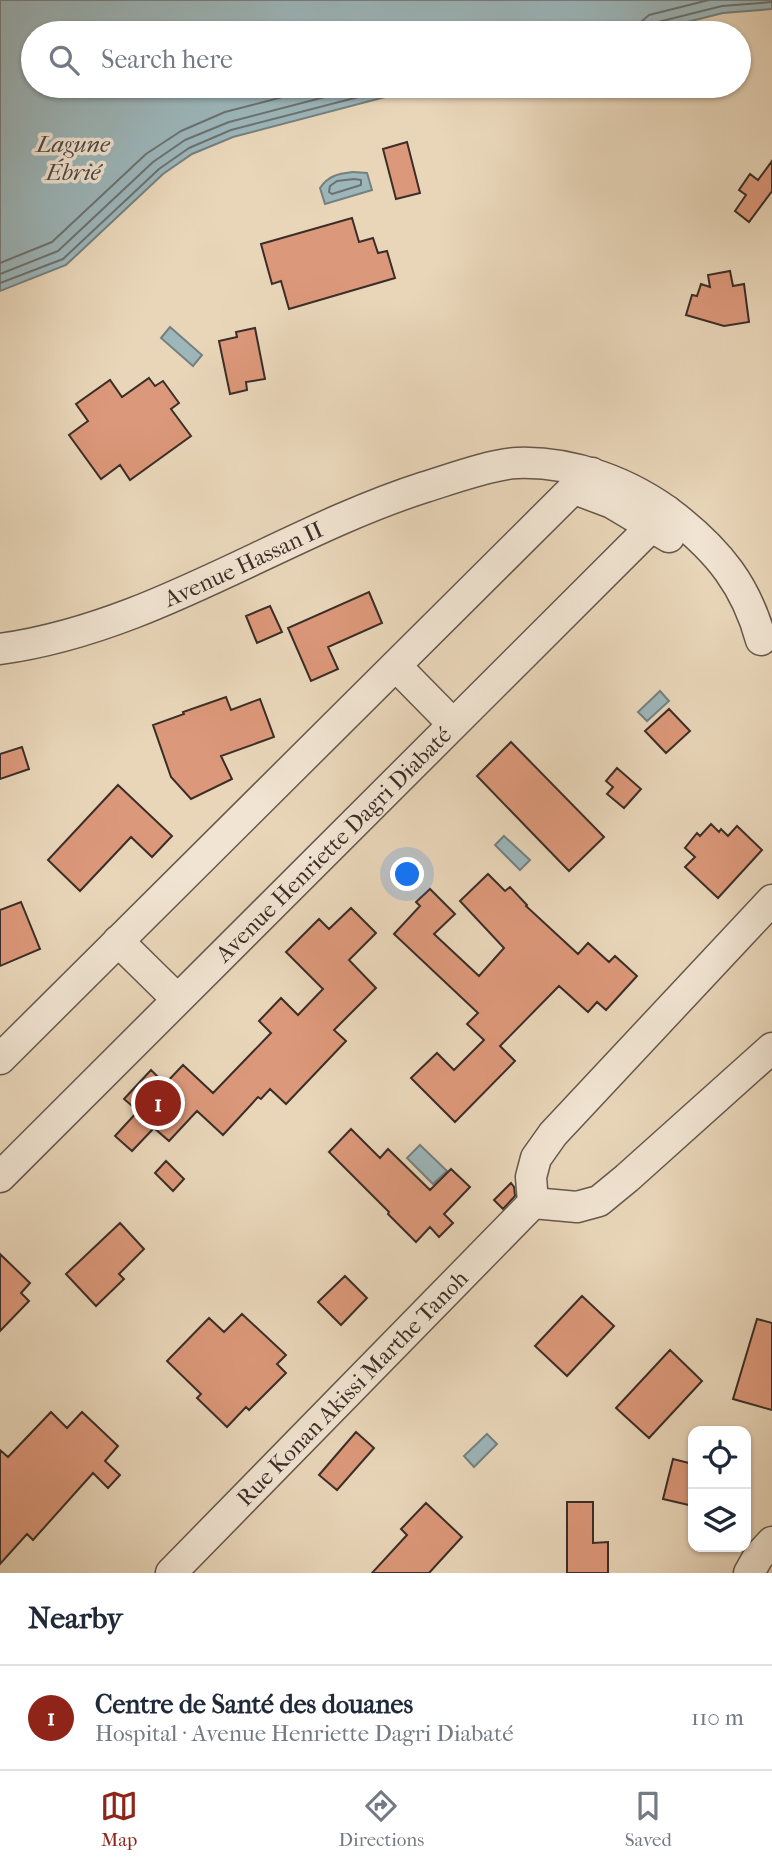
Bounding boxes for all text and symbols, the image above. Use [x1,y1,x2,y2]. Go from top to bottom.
search box [21,21,751,98]
icon: search [45,41,83,79]
text: Search here [101,44,233,75]
water label: Lagune Ébrié [34,130,111,186]
street label: Avenue Hassan II [159,515,327,613]
street label: Avenue Henriette Dagri Diabaté [209,721,457,968]
your location [390,857,424,891]
pin: 1 [135,1077,181,1129]
street label: Rue Konan Akissi Marthe Tanoh [231,1264,473,1511]
map controls [688,1426,751,1552]
button: locate [688,1426,751,1489]
button: layers [688,1489,751,1552]
text: Nearby [28,1601,123,1636]
text: Centre de Santé des douanes [95,1689,413,1720]
text: 1 [47,1704,55,1731]
text: 110 m [691,1704,744,1731]
text: Hospital · Avenue Henriette Dagri Diabaté [95,1720,514,1747]
tab: Map [100,1787,138,1851]
tab: Directions [339,1787,424,1851]
tab: Saved [625,1787,672,1851]

